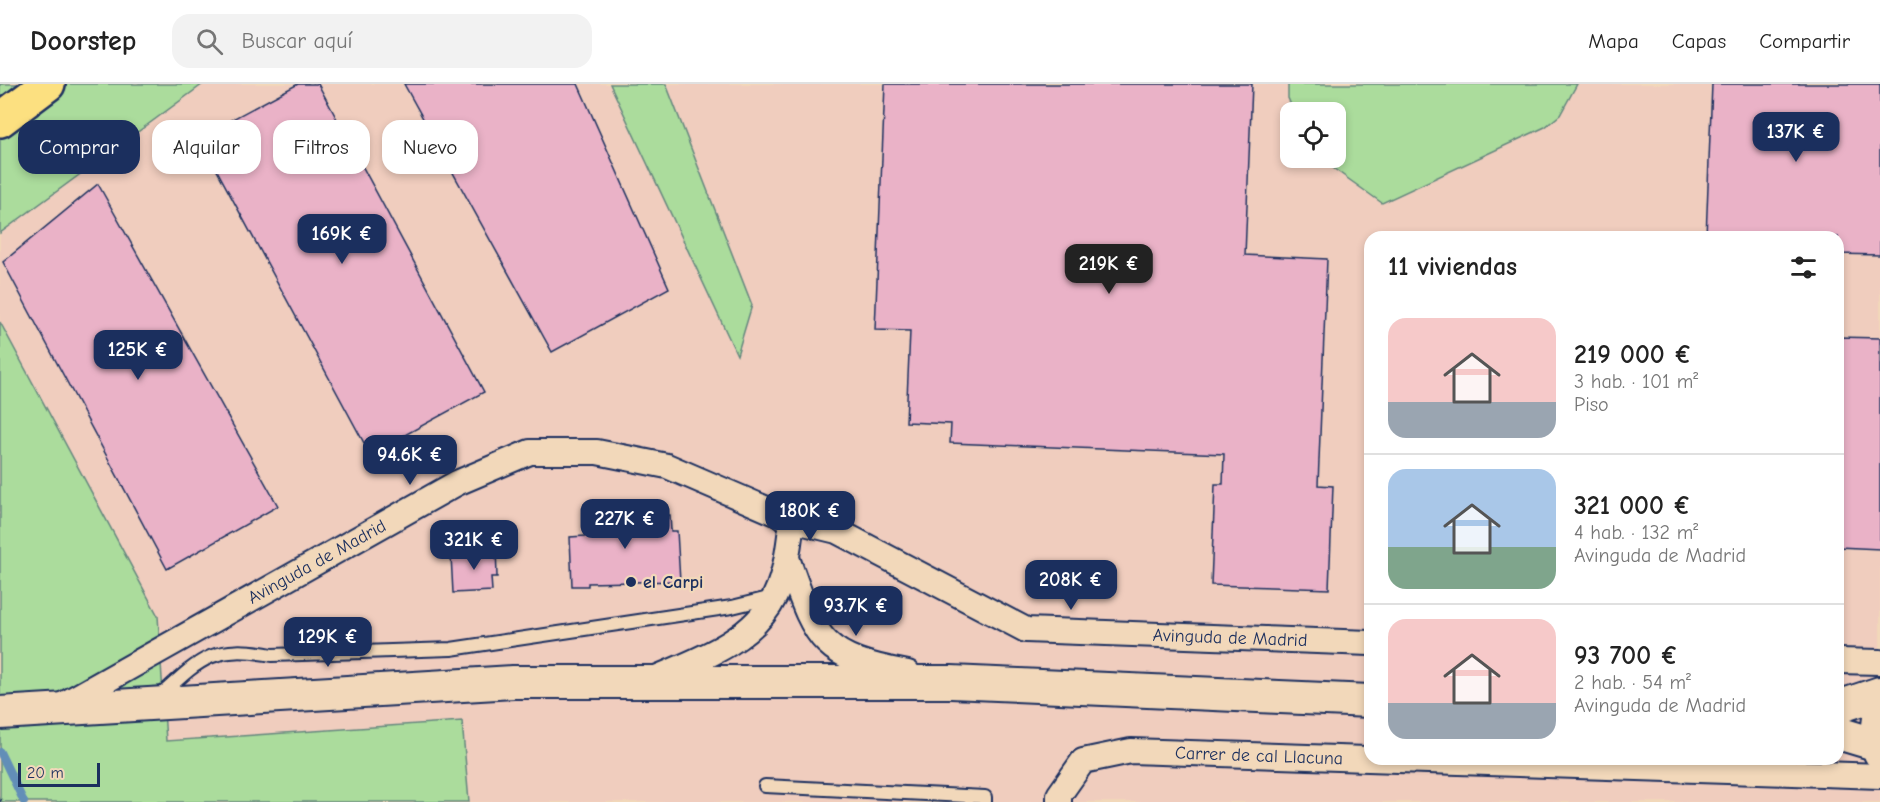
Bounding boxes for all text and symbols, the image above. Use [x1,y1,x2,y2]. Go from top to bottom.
search box [172,14,592,68]
text: Doorstep [30,25,136,57]
icon: search [193,25,226,58]
text: Buscar aquí [241,28,352,54]
text: Mapa [1588,29,1639,53]
text: Capas [1672,29,1726,53]
text: Compartir [1759,29,1850,53]
map controls [1280,102,1346,168]
button: locate [1280,102,1346,168]
pin: 137K € [1747,112,1845,163]
chip: Comprar [18,120,140,174]
chip: Alquilar [152,120,261,174]
chip: Filtros [273,120,370,174]
chip: Nuevo [382,120,478,174]
text: 137K € [1767,120,1825,143]
pin: 169K € [293,214,391,265]
text: 169K € [312,222,372,245]
pin: 219K € [1060,244,1158,295]
icon: filters [1787,251,1820,284]
text: 219K € [1079,252,1139,275]
text: 11 viviendas [1388,252,1517,282]
pin: 125K € [89,330,187,381]
text: 125K € [108,338,168,361]
text: 219 000 € [1574,340,1692,370]
icon: home [1436,342,1508,414]
text: 3 hab. · 101 m² [1574,370,1698,393]
text: Piso [1574,393,1609,416]
pin: 94.6K € [355,435,465,486]
text: 94.6K € [377,443,443,466]
pin: 180K € [761,491,859,542]
text: 321 000 € [1574,491,1691,521]
icon: home [1436,493,1508,565]
pin: 227K € [576,499,674,550]
text: 180K € [779,499,841,522]
text: 227K € [595,507,655,530]
street label: Avinguda de Madrid [244,515,390,609]
pin: 321K € [425,520,523,571]
text: 4 hab. · 132 m² [1574,521,1698,544]
text: 321K € [444,528,504,551]
text: Avinguda de Madrid [1574,544,1746,567]
pin: 208K € [1022,560,1120,611]
text: 208K € [1039,568,1103,591]
place label: el Carpi [643,572,703,593]
marker: el Carpi [624,575,638,589]
pin: 93.7K € [801,586,911,637]
text: 93.7K € [823,594,889,617]
pin: 129K € [279,617,377,668]
text: 129K € [298,625,358,648]
street label: Avinguda de Madrid [1152,625,1308,651]
text: 93 700 € [1574,641,1678,671]
icon: home [1436,643,1508,715]
text: 2 hab. · 54 m² [1574,671,1691,694]
text: Avinguda de Madrid [1574,694,1746,717]
street label: Carrer de cal Llacuna [1175,743,1343,769]
scale bar [18,760,100,788]
text: 20 m [27,764,64,782]

